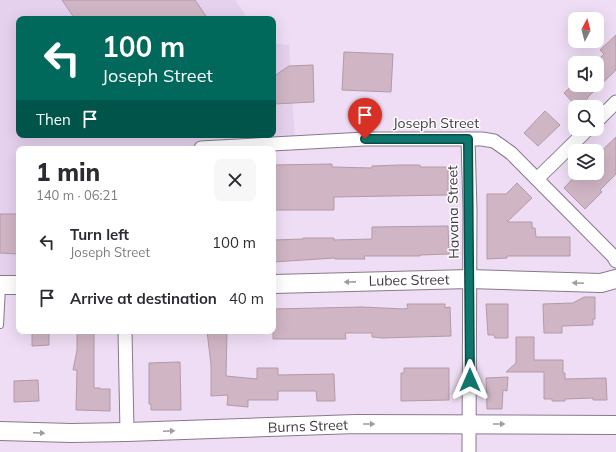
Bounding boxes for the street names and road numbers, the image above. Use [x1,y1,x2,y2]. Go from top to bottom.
street label: Joseph Street [393,114,479,132]
street label: Havana Street [443,165,463,259]
street label: Lubec Street [368,270,450,290]
street label: Burns Street [268,416,348,436]

